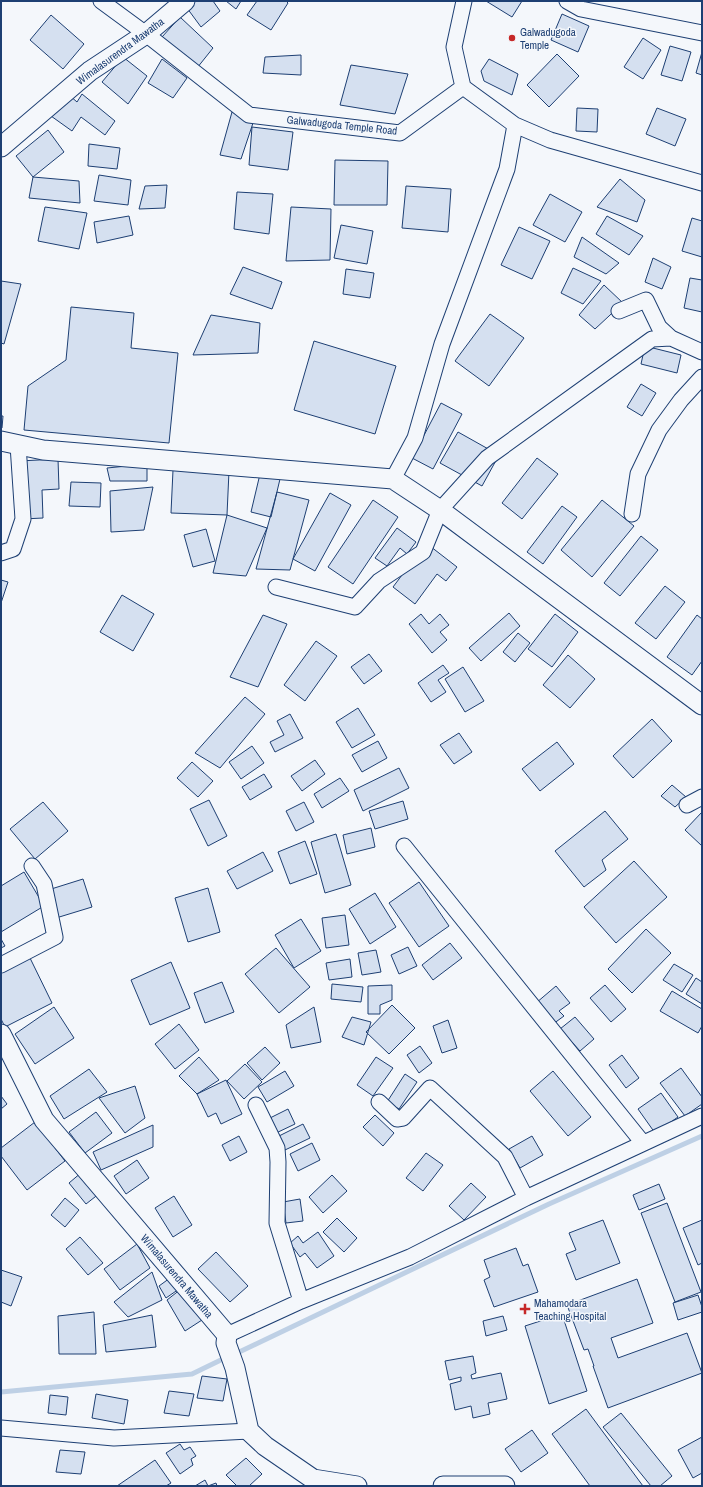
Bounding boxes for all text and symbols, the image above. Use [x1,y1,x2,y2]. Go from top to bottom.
street label: Wimalasurendra Mawatha [73,14,167,88]
place label: Galwadugoda Temple [520,25,576,52]
marker: Galwadugoda Temple [507,33,517,43]
street label: Galwadugoda Temple Road [286,112,398,138]
street label: Wimalasurendra Mawatha [138,1231,216,1321]
place label: Mahamodara Teaching Hospital [534,1296,606,1323]
marker: Mahamodara Teaching Hospital [519,1303,531,1315]

